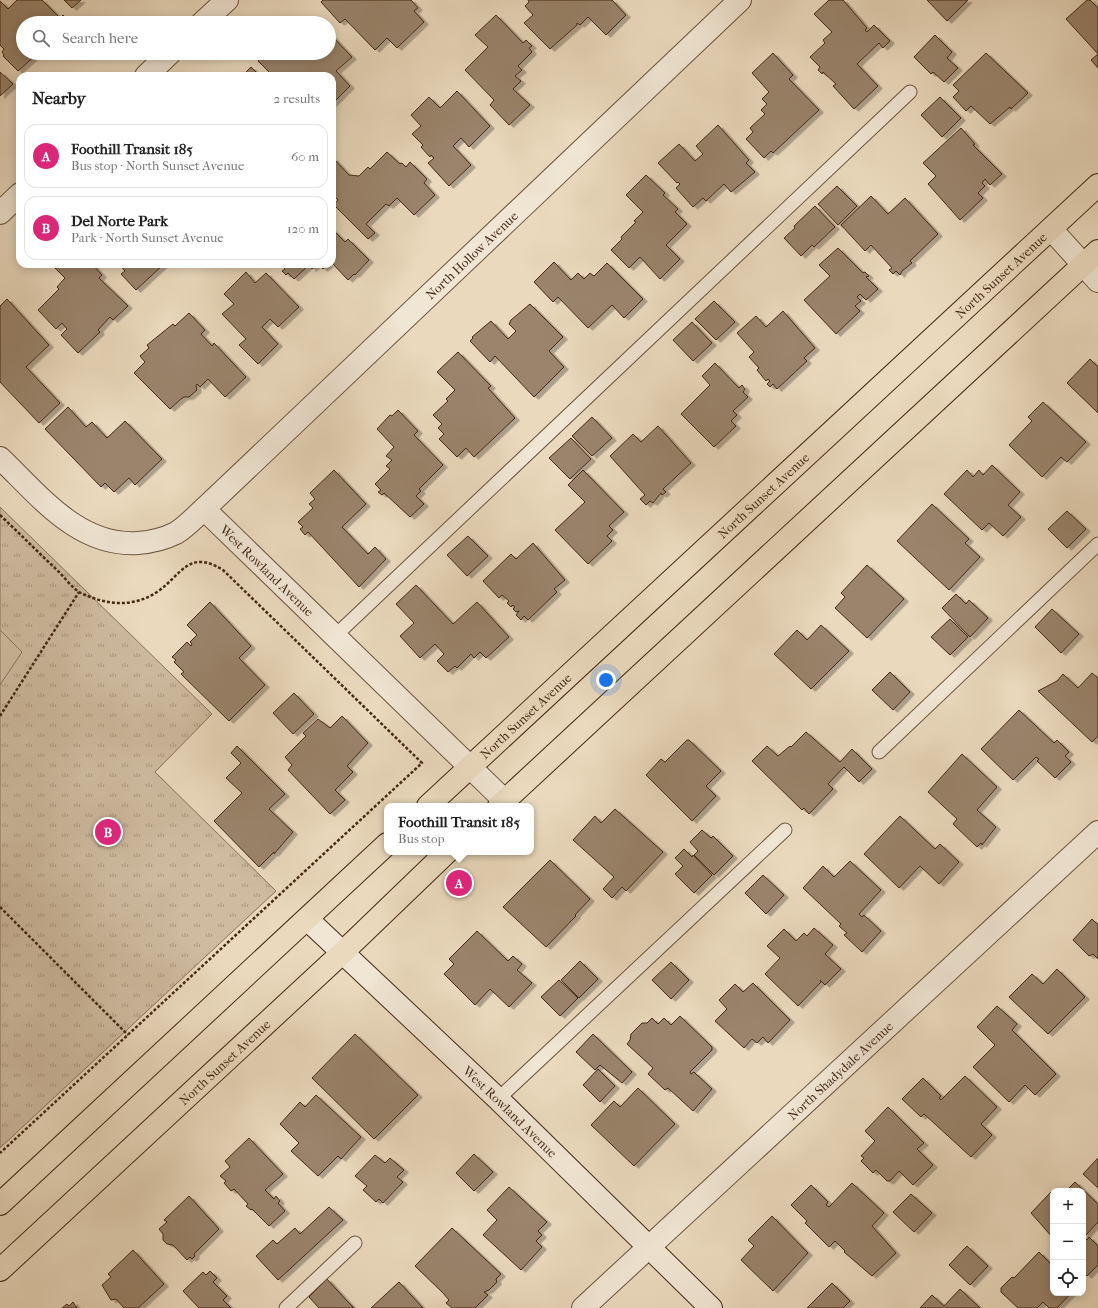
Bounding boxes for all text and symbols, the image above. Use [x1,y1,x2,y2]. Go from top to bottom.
search box [16,16,336,60]
icon: search [30,27,52,49]
text: Search here [62,29,138,47]
text: Nearby [32,88,86,108]
text: 2 results [274,91,320,106]
text: Foothill Transit 185 [71,140,193,158]
text: A [42,149,50,164]
text: 60 m [291,149,319,164]
text: Bus stop · North Sunset Avenue [71,158,244,173]
street label: North Hollow Avenue [423,208,521,302]
text: Del Norte Park [71,212,168,230]
text: B [42,221,50,236]
text: 120 m [287,221,319,236]
street label: North Sunset Avenue [952,229,1050,321]
text: Park · North Sunset Avenue [71,230,224,245]
street label: North Sunset Avenue [715,449,813,542]
street label: West Rowland Avenue [216,521,317,620]
street label: North Sunset Avenue [477,670,575,762]
your location [596,670,616,690]
popup [384,803,534,855]
text: Foothill Transit 185 [398,813,520,831]
pin: B [95,817,121,847]
text: Bus stop [398,831,445,846]
pin: A [446,868,472,898]
street label: North Sunset Avenue [176,1016,274,1108]
street label: North Shadydale Avenue [785,1018,896,1123]
street label: West Rowland Avenue [459,1062,560,1161]
map controls [1050,1188,1086,1296]
button: + [1050,1188,1086,1224]
button: − [1050,1224,1086,1260]
button: locate [1050,1260,1086,1296]

